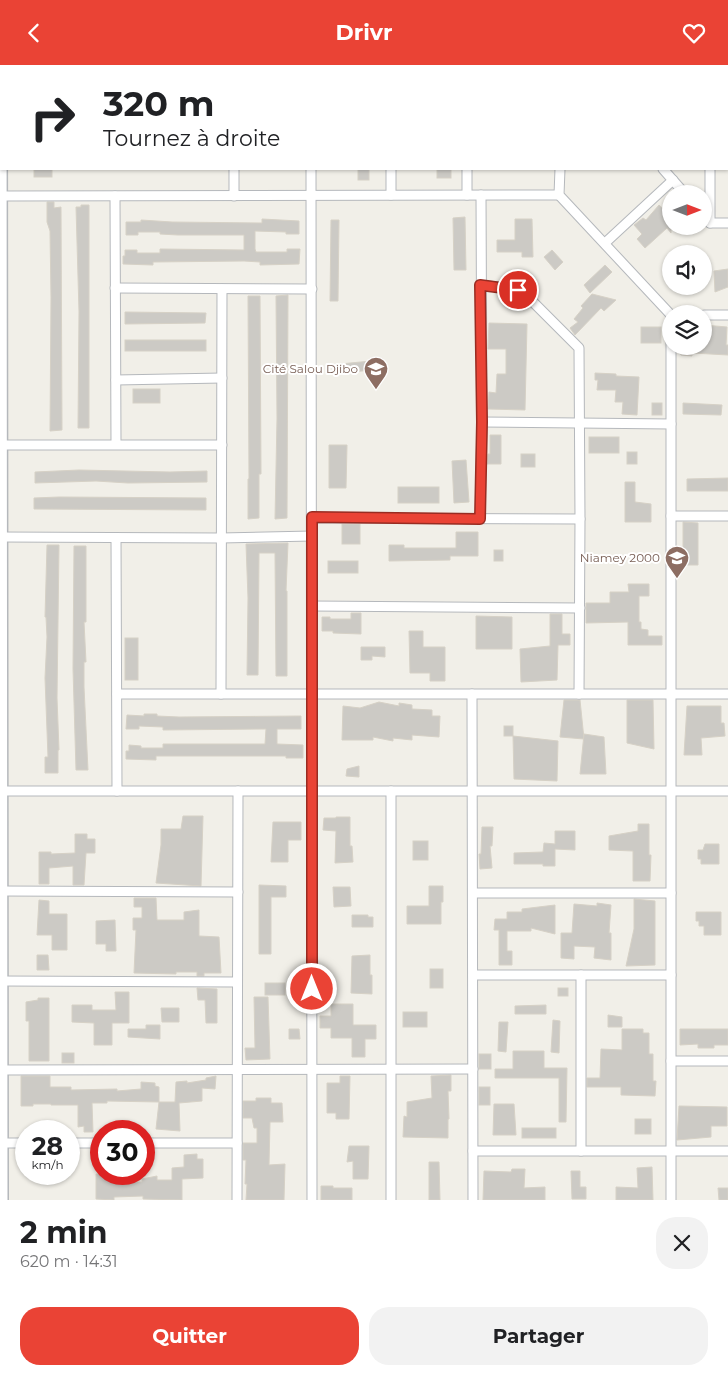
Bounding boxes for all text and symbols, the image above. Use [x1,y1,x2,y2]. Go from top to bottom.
icon: back [20,19,48,47]
text: Drivr [336,19,392,46]
icon: heart [680,19,708,47]
text: 320 m [103,82,215,125]
icon: right [20,85,85,150]
text: Tournez à droite [103,125,280,152]
north arrow [662,185,712,235]
map controls [662,185,712,355]
button: sound [662,245,712,295]
pin [497,269,539,311]
icon: arrive [504,276,532,304]
button: layers [662,305,712,355]
school or university icon: Cité Salou Djibo [363,356,389,390]
place label: Cité Salou Djibo [263,361,358,376]
school or university icon: Niamey 2000 [664,545,690,579]
place label: Niamey 2000 [580,550,660,565]
position arrow [285,962,337,1014]
speed limit sign: 30 [90,1120,155,1185]
text: 28 [32,1131,63,1161]
text: km/h [31,1157,64,1172]
text: 2 min [20,1214,107,1251]
button: close [656,1217,708,1269]
text: 620 m · 14:31 [20,1252,118,1271]
button: Quitter [20,1307,359,1365]
button: Partager [369,1307,708,1365]

